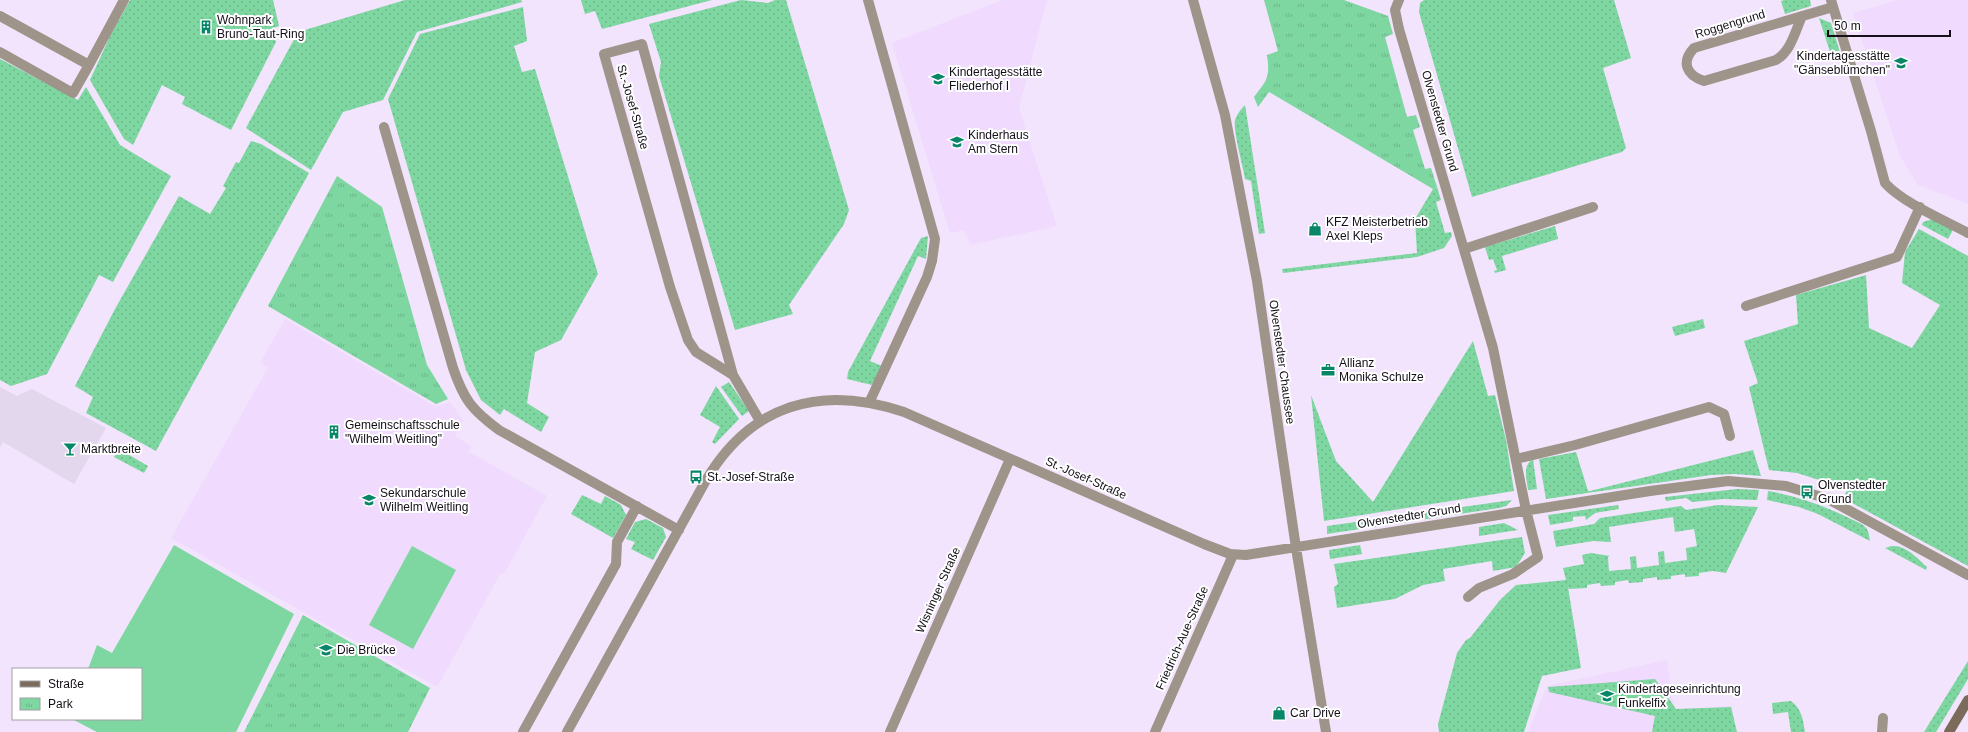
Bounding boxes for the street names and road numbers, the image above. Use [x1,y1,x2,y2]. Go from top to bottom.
street label: Roggengrund [1693,7,1767,41]
street label: St.-Josef-Straße [614,63,652,151]
street label: Olvenstedter Grund [1419,69,1461,173]
street label: Olvenstedter Chaussee [1266,299,1298,425]
street label: St.-Josef-Straße [1043,454,1129,502]
street label: Olvenstedter Grund [1356,501,1462,531]
street label: Wisninger Straße [913,545,963,635]
street label: Friedrich-Aue-Straße [1153,584,1211,692]

